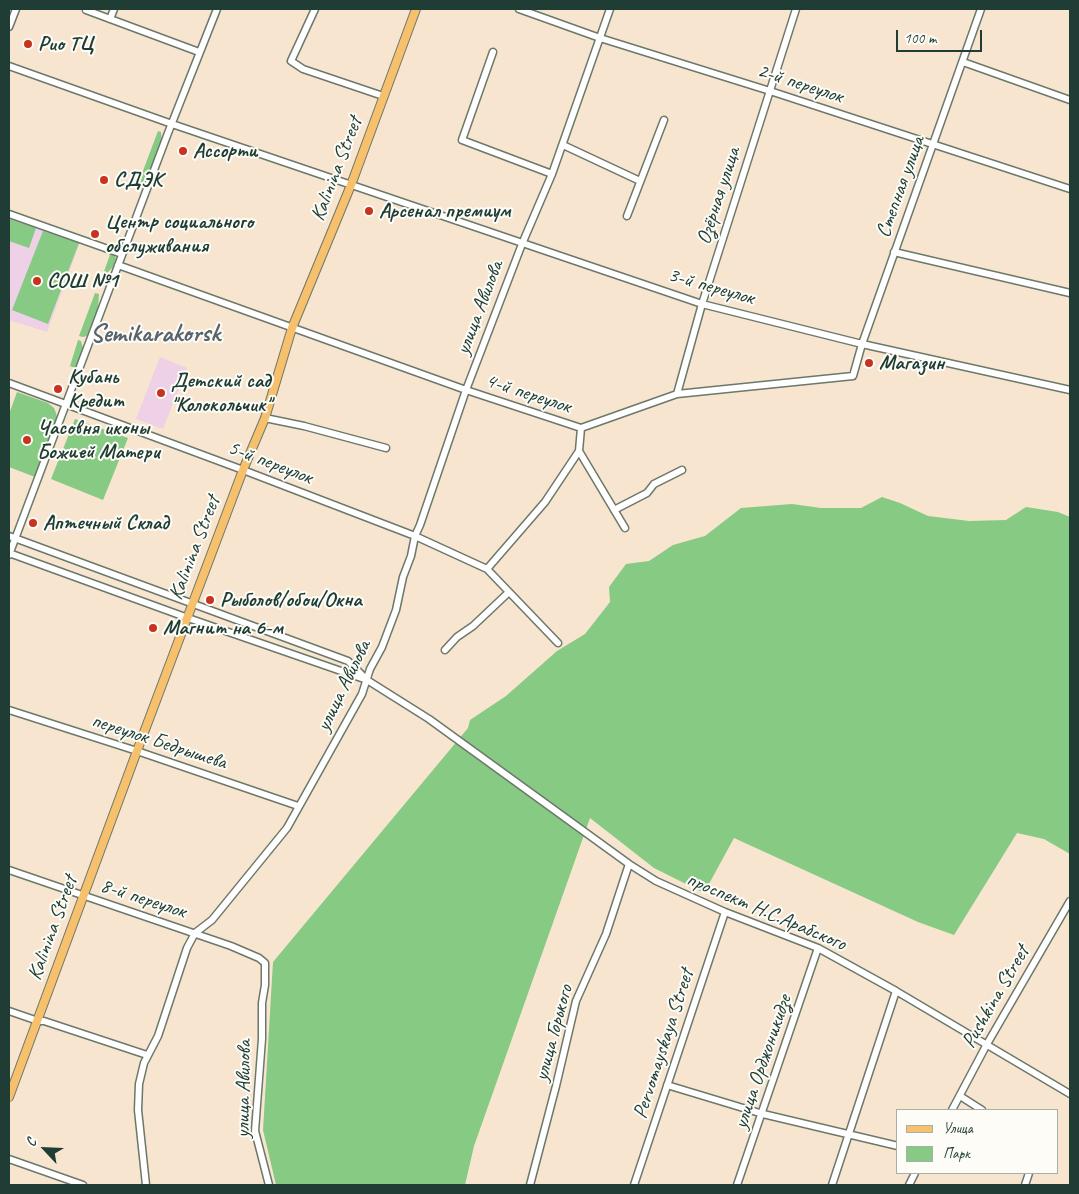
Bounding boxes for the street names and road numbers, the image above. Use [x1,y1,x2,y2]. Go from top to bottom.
street label: 2-й переулок [754,58,846,110]
street label: Kalinina Street [306,114,368,224]
street label: Степная улица [871,133,931,241]
street label: Озёрная улица [691,144,747,248]
street label: улица Авилова [451,258,509,358]
street label: 3-й переулок [665,263,757,311]
street label: 4-й переулок [482,368,574,420]
street label: 5-й переулок [224,435,316,491]
street label: Kalinina Street [164,493,226,603]
street label: улица Авилова [311,636,377,736]
street label: переулок Бедрышева [88,708,230,776]
street label: проспект Н.С.Арабского [682,867,850,957]
street label: Kalinina Street [23,872,83,984]
street label: 8-й переулок [97,873,189,925]
street label: Pushkina Street [957,941,1035,1053]
street label: Pervomayskaya Street [628,966,700,1122]
street label: улица Горького [529,982,579,1084]
street label: улица Орджоникидзе [728,992,798,1132]
street label: улица Авилова [231,1040,257,1138]

